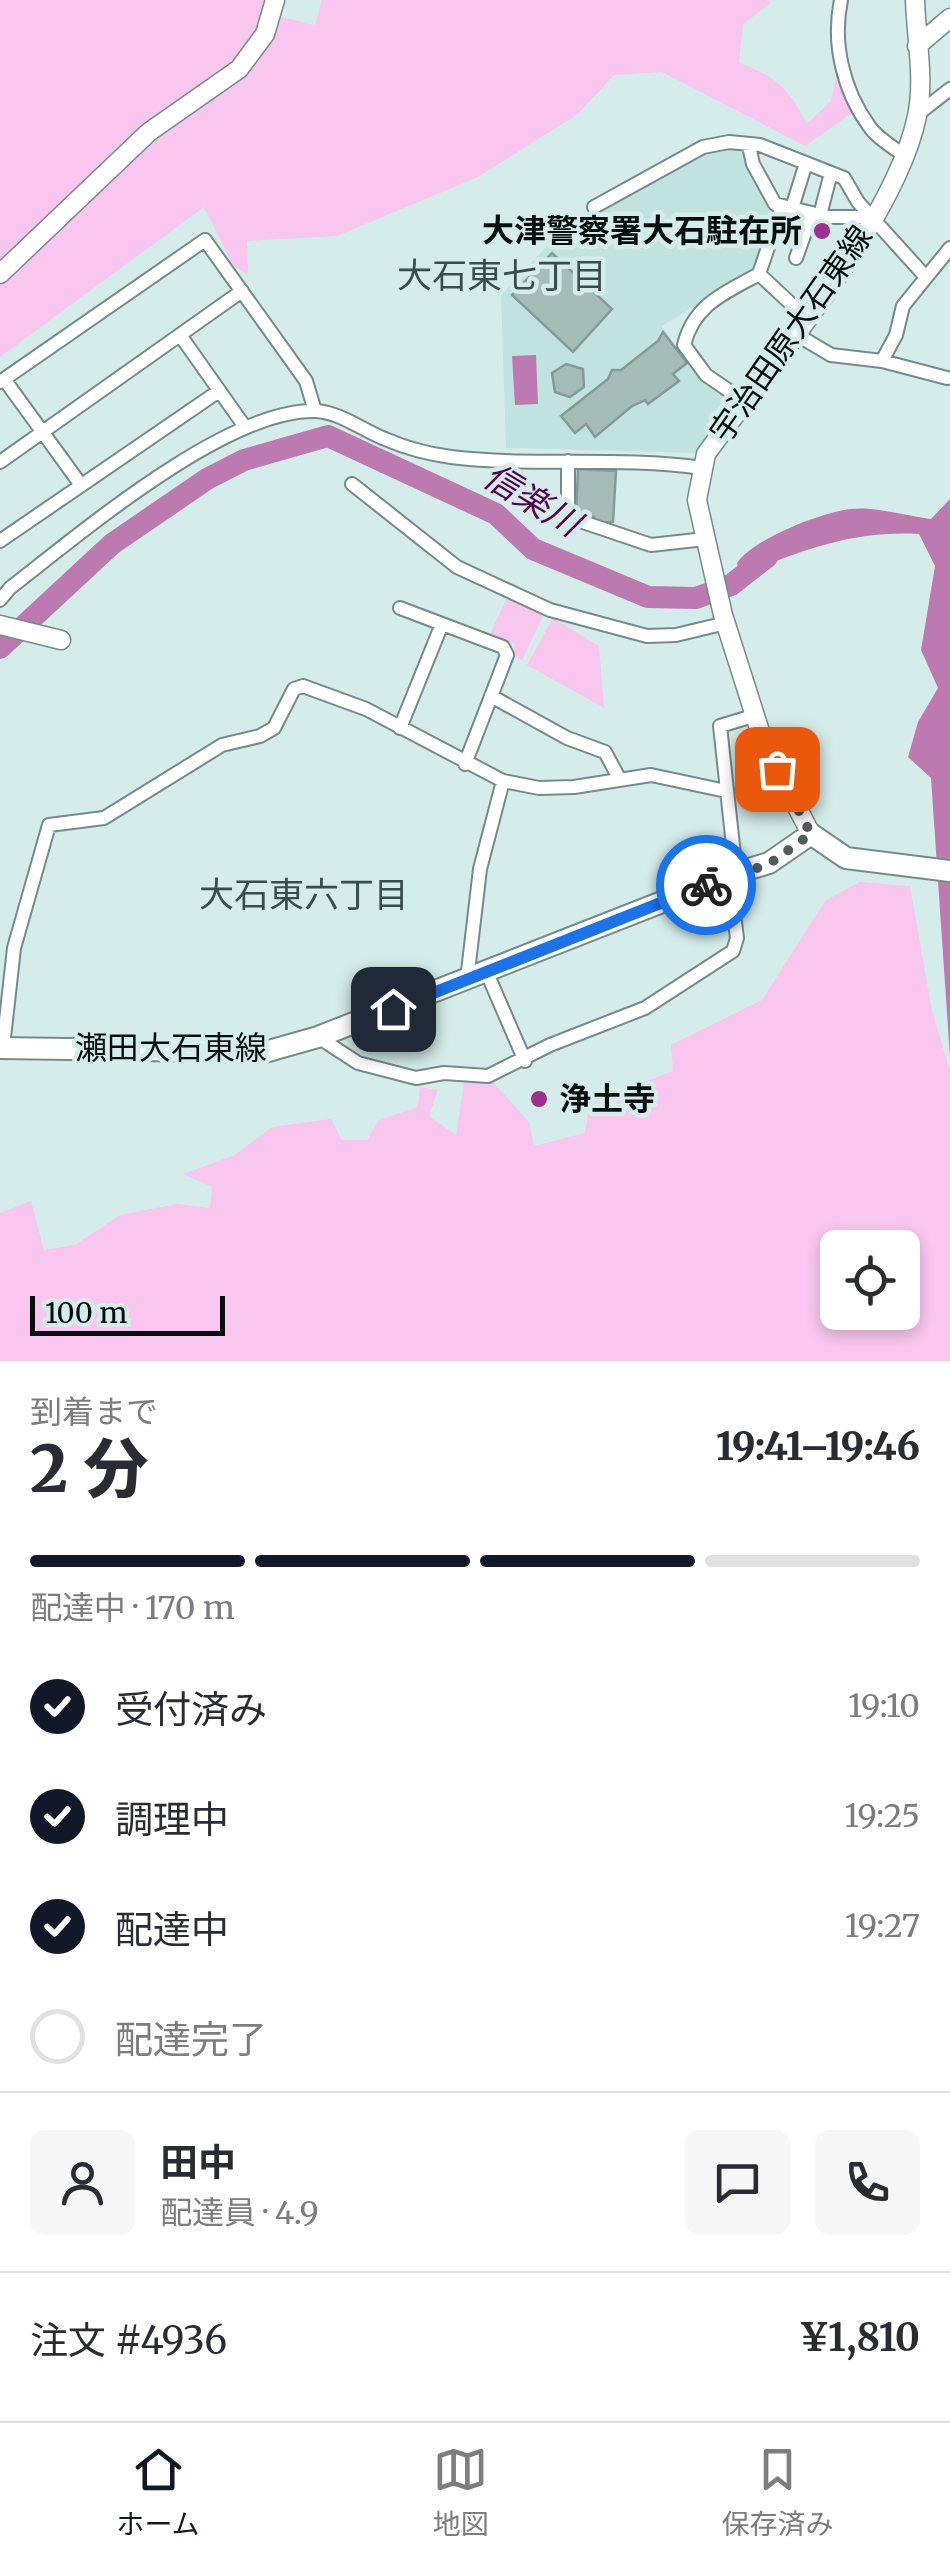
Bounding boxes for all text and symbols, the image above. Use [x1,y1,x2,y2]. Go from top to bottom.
place label: 大津警察署大石駐在所 [482,211,802,251]
street label: 宇治田原大石東線 [701,218,881,450]
marker: 大津警察署大石駐在所 [811,220,833,242]
district label: 大石東七丁目 [397,254,607,298]
water label: 信楽川 [476,454,592,548]
pin [735,727,820,812]
icon: bag [750,742,805,797]
courier [656,835,756,935]
icon: bike [679,858,734,913]
district label: 大石東六丁目 [199,873,409,917]
pin [351,967,436,1052]
icon: home [366,982,421,1037]
street label: 瀬田大石東線 [75,1028,267,1068]
place label: 浄土寺 [559,1079,655,1119]
marker: 浄土寺 [528,1088,550,1110]
map controls [820,1230,920,1330]
button: locate [820,1230,920,1330]
scale bar [30,1291,225,1336]
text: 100 m [45,1295,127,1331]
text: 到着まで [30,1392,158,1432]
text: 19:41–19:46 [716,1423,920,1470]
text: 2 分 [30,1428,149,1510]
text: 配達中 · 170 m [30,1588,235,1628]
icon: check [30,1679,85,1734]
text: 受付済み [115,1686,267,1733]
text: 19:10 [848,1686,920,1726]
icon: check [30,1789,85,1844]
text: 調理中 [115,1796,229,1843]
text: 19:25 [844,1796,920,1836]
icon: check [30,1899,85,1954]
text: 配達中 [115,1906,229,1953]
text: 19:27 [845,1906,920,1946]
text: 配達完了 [115,2016,267,2063]
button: person [30,2130,135,2235]
button: chat [685,2130,790,2235]
button: phone [815,2130,920,2235]
text: 田中 [160,2139,236,2186]
text: 配達員 · 4.9 [160,2193,319,2233]
text: ¥1,810 [799,2314,920,2361]
text: 注文 #4936 [30,2317,227,2364]
tab: ホーム [116,2442,200,2542]
tab: 地図 [433,2442,489,2542]
tab: 保存済み [721,2442,834,2542]

